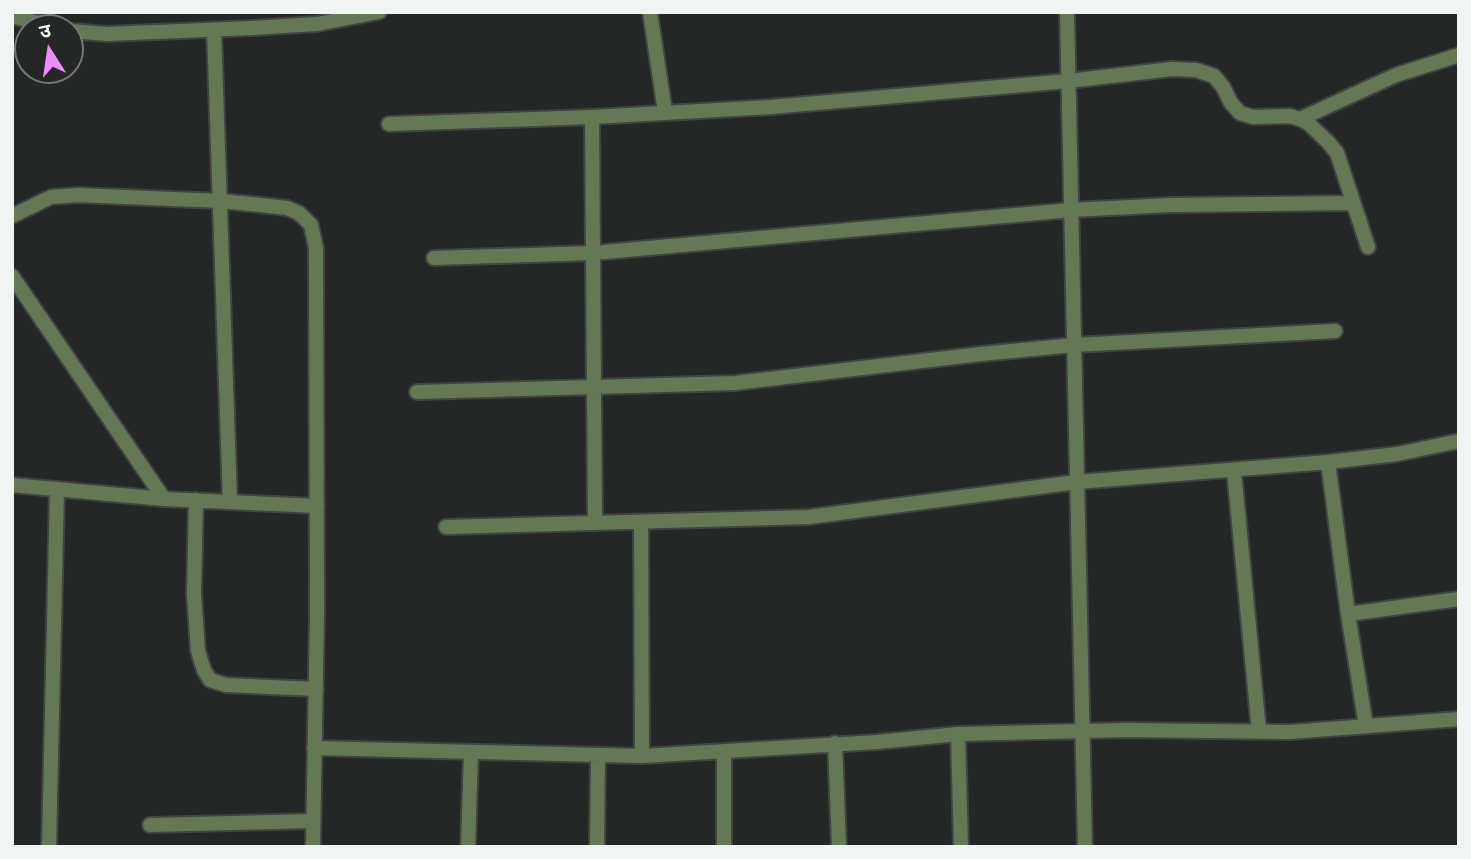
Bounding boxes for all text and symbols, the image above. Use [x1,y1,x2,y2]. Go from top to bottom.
north arrow [14,14,84,84]
text: उ [37,18,53,42]

